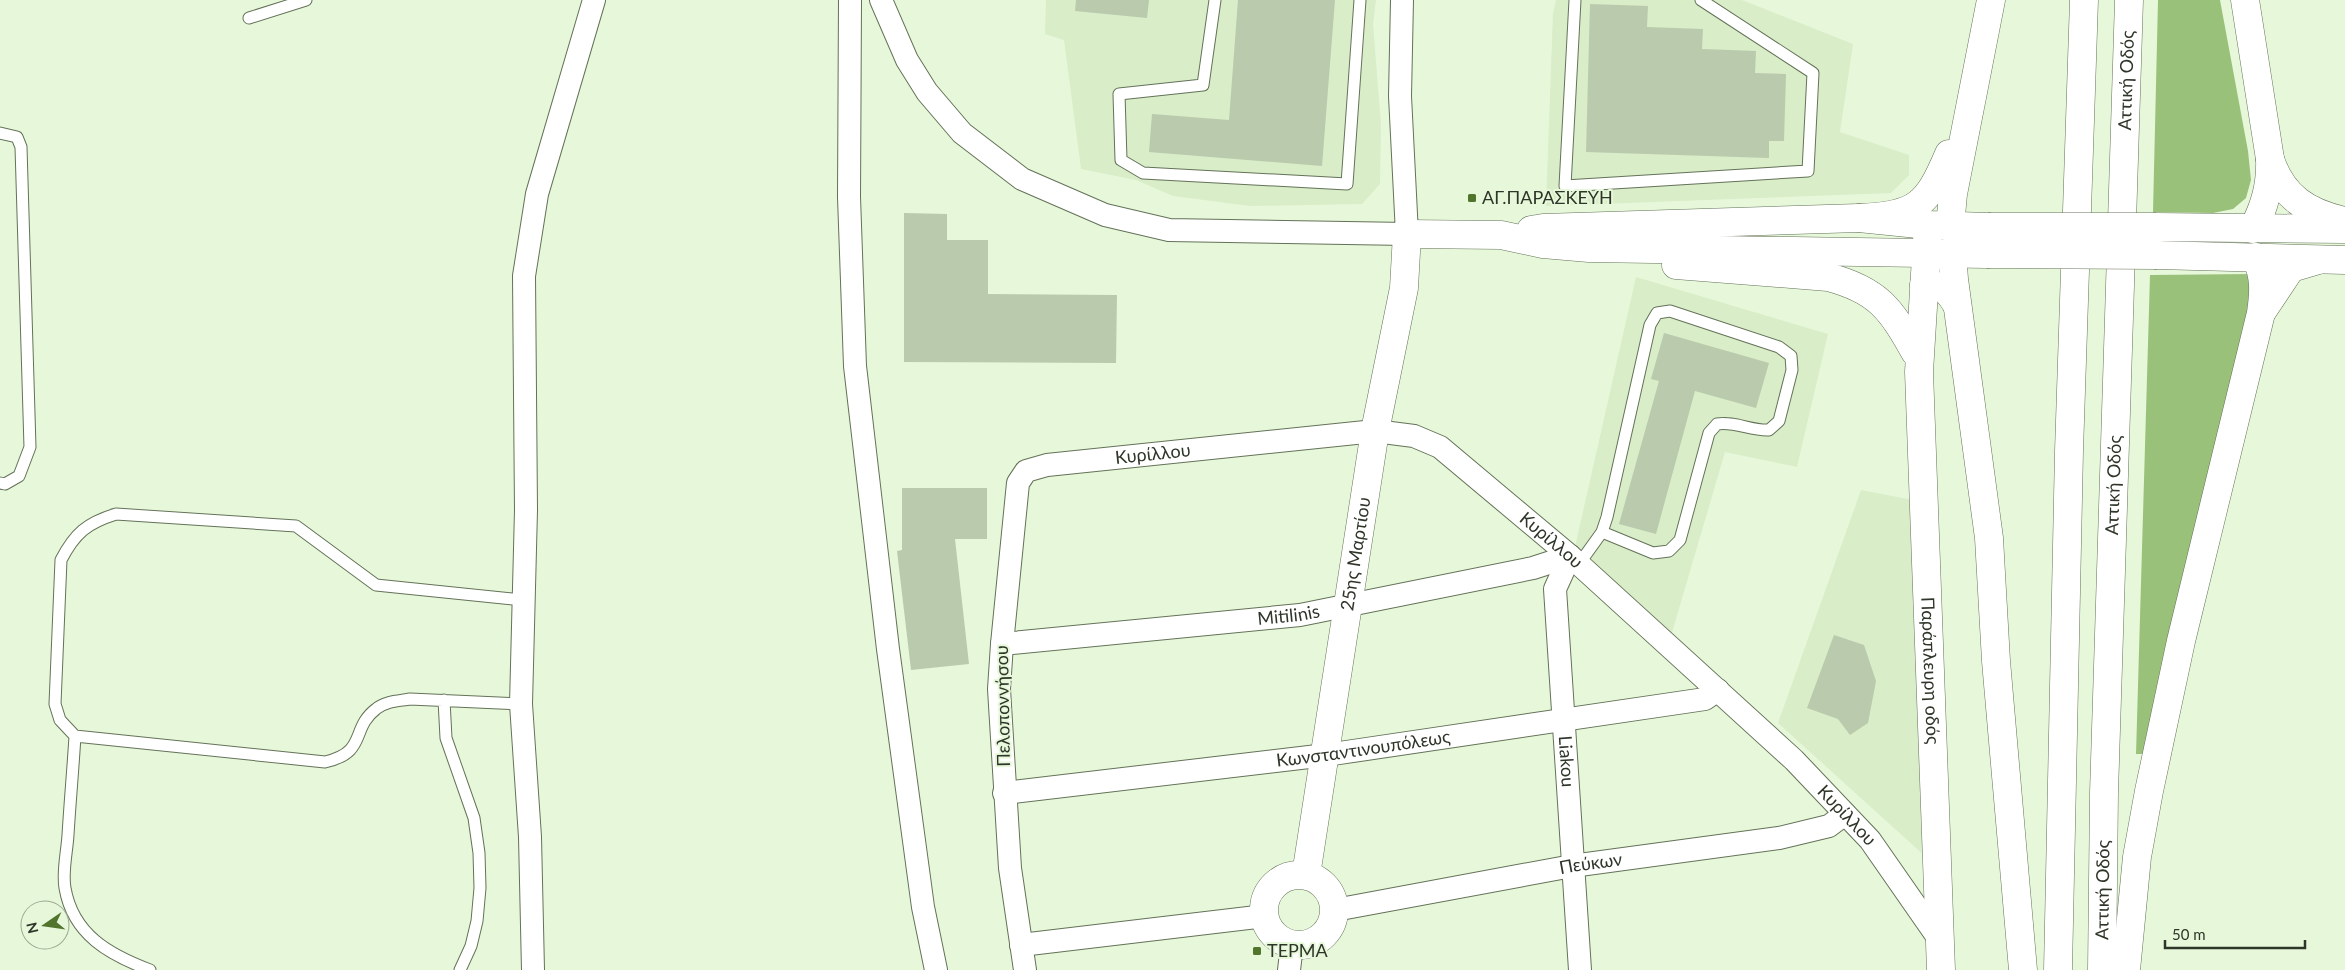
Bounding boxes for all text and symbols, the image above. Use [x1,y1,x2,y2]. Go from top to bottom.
street label: Αττική Οδός [2113,29,2138,131]
place label: ΑΓ.ΠΑΡΑΣΚΕΥΗ [1482,186,1613,208]
marker: ΑΓ.ΠΑΡΑΣΚΕΥΗ [1466,192,1478,204]
street label: Αττική Οδός [2100,434,2125,535]
street label: Κυρίλλου [1114,438,1192,468]
street label: 25ης Μαρτίου [1335,495,1375,612]
street label: Κυρίλλου [1516,507,1588,572]
street label: Παράπλευρη οδός [1917,596,1945,745]
street label: Mitilinis [1256,599,1322,629]
street label: Πελοποννήσου [990,645,1014,767]
street label: Κωνσταντινουπόλεως [1275,725,1452,771]
street label: Liakou [1555,735,1580,788]
street label: Κυρίλλου [1813,780,1881,850]
street label: Αττική Οδός [2090,839,2113,940]
street label: Πεύκων [1557,847,1623,878]
north arrow [20,900,70,950]
scale bar [2165,918,2305,950]
text: N [22,921,41,935]
text: 50 m [2172,925,2206,943]
place label: ΤΕΡΜΑ [1267,939,1329,961]
marker: ΤΕΡΜΑ [1251,945,1263,957]

